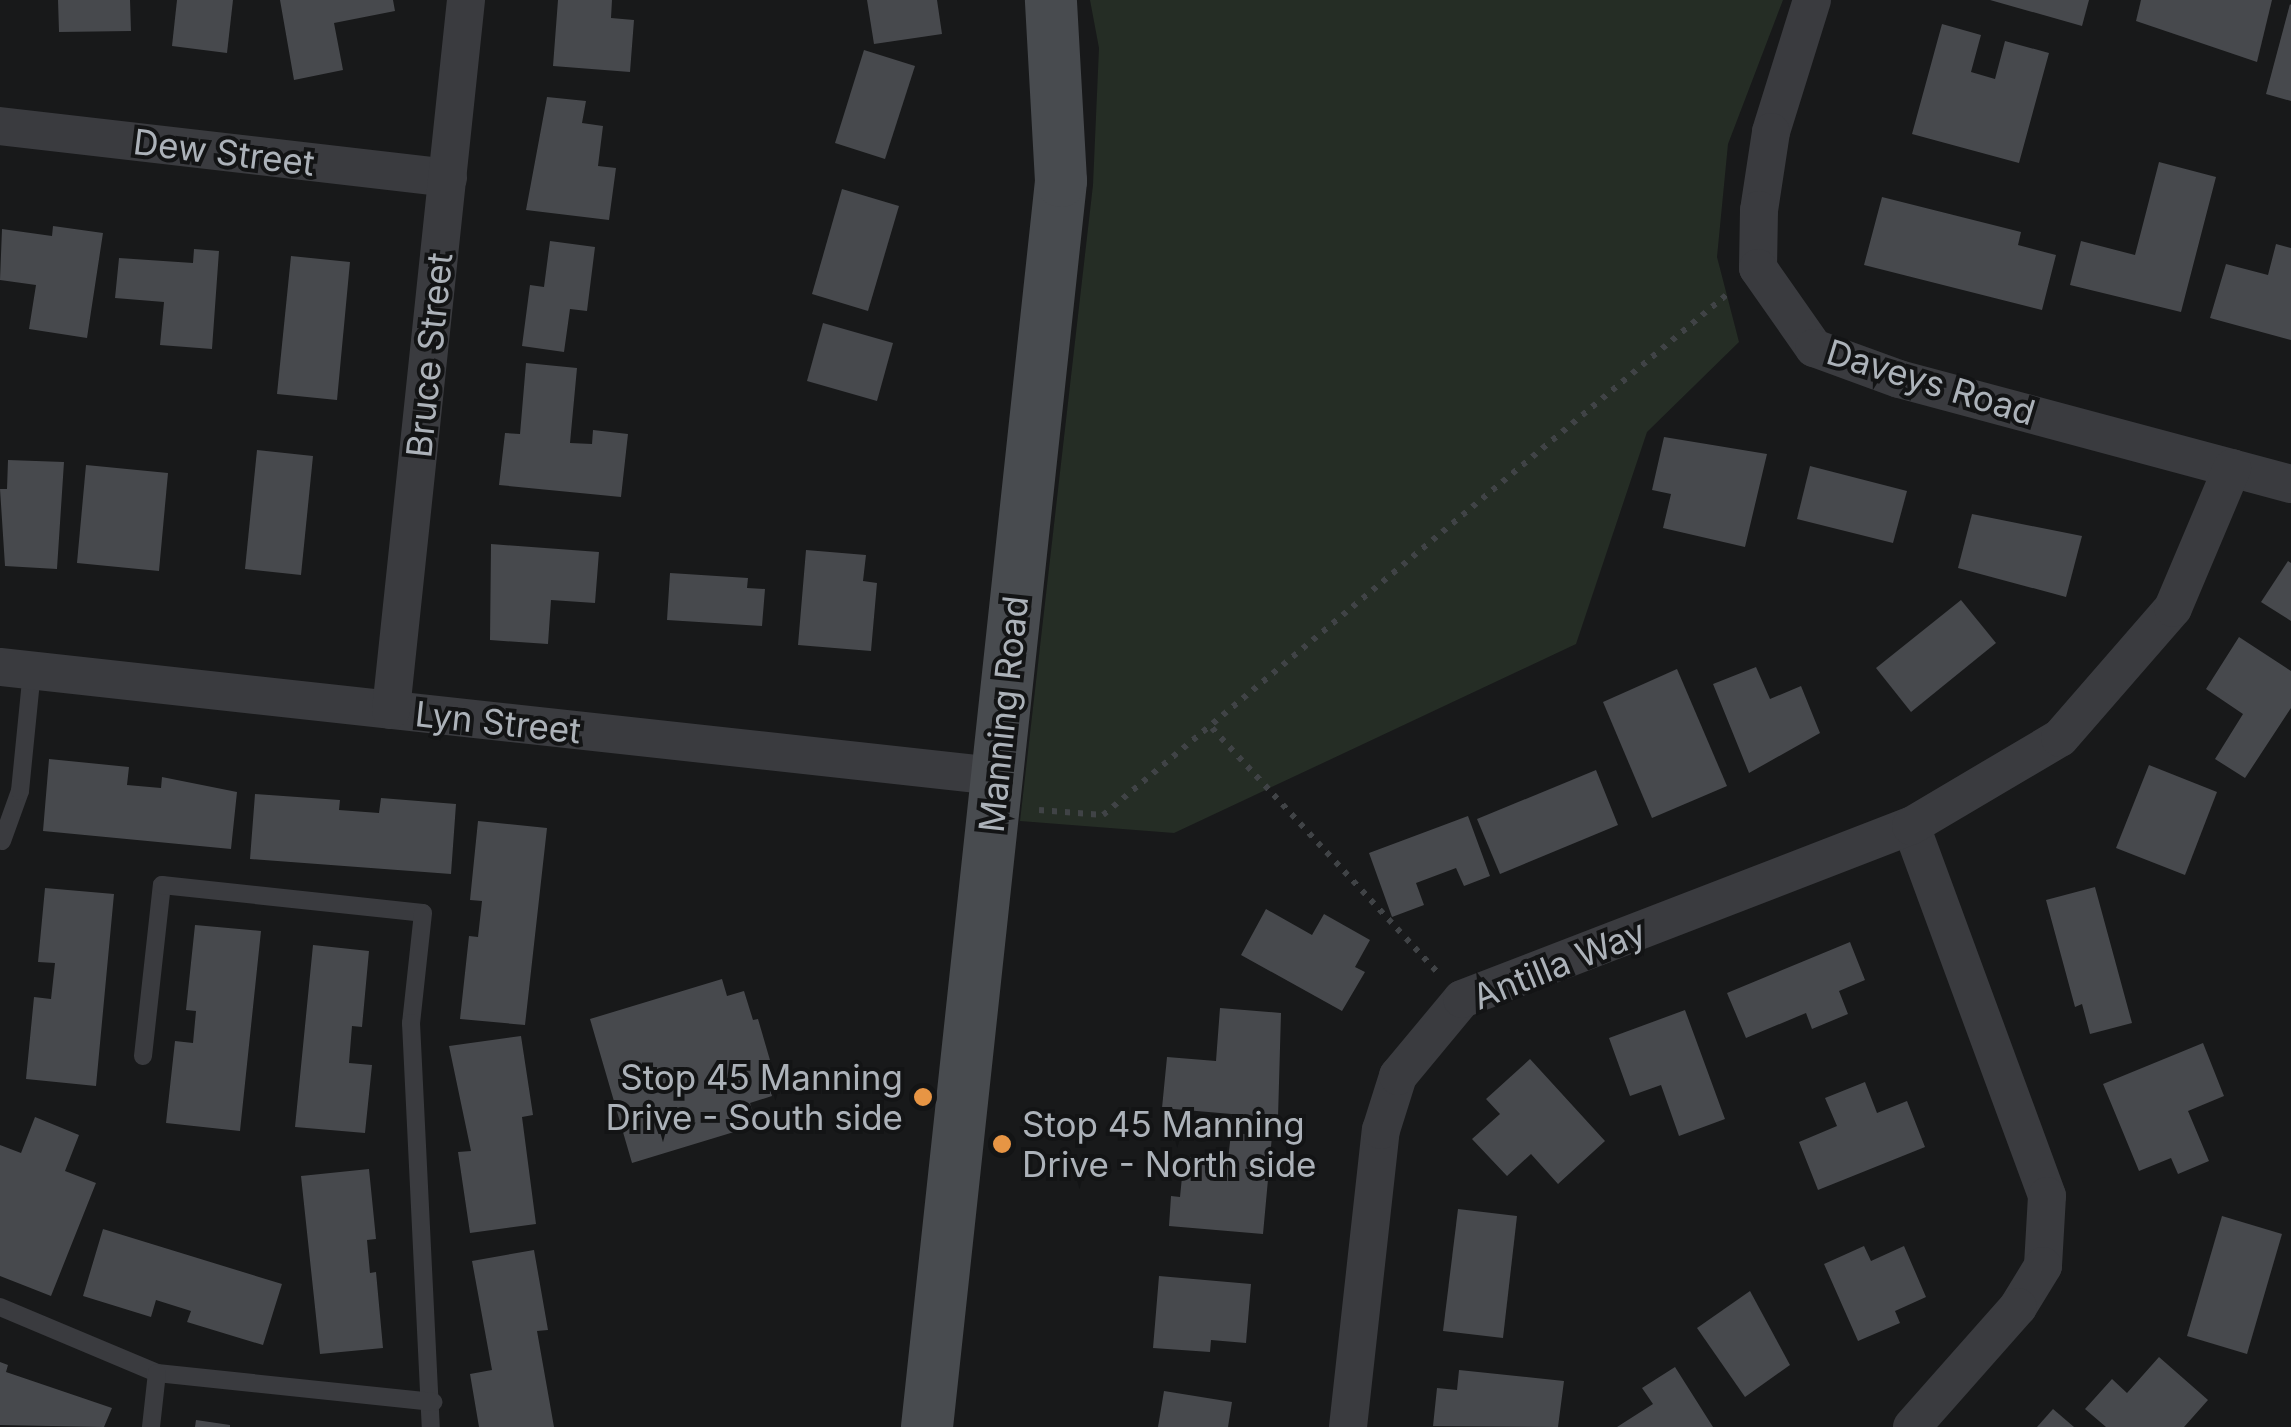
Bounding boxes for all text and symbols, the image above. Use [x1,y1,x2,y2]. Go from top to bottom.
street label: Dew Street [131,120,317,184]
street label: Bruce Street [397,250,461,460]
street label: Daveys Road [1822,330,2040,434]
street label: Manning Road [970,594,1036,834]
street label: Lyn Street [413,692,583,752]
street label: Antilla Way [1466,910,1652,1018]
place label: Stop 45 Manning Drive - South side [605,1056,903,1138]
marker: Stop 45 Manning Drive - South side [912,1086,934,1108]
place label: Stop 45 Manning Drive - North side [1022,1103,1316,1185]
marker: Stop 45 Manning Drive - North side [991,1133,1013,1155]

